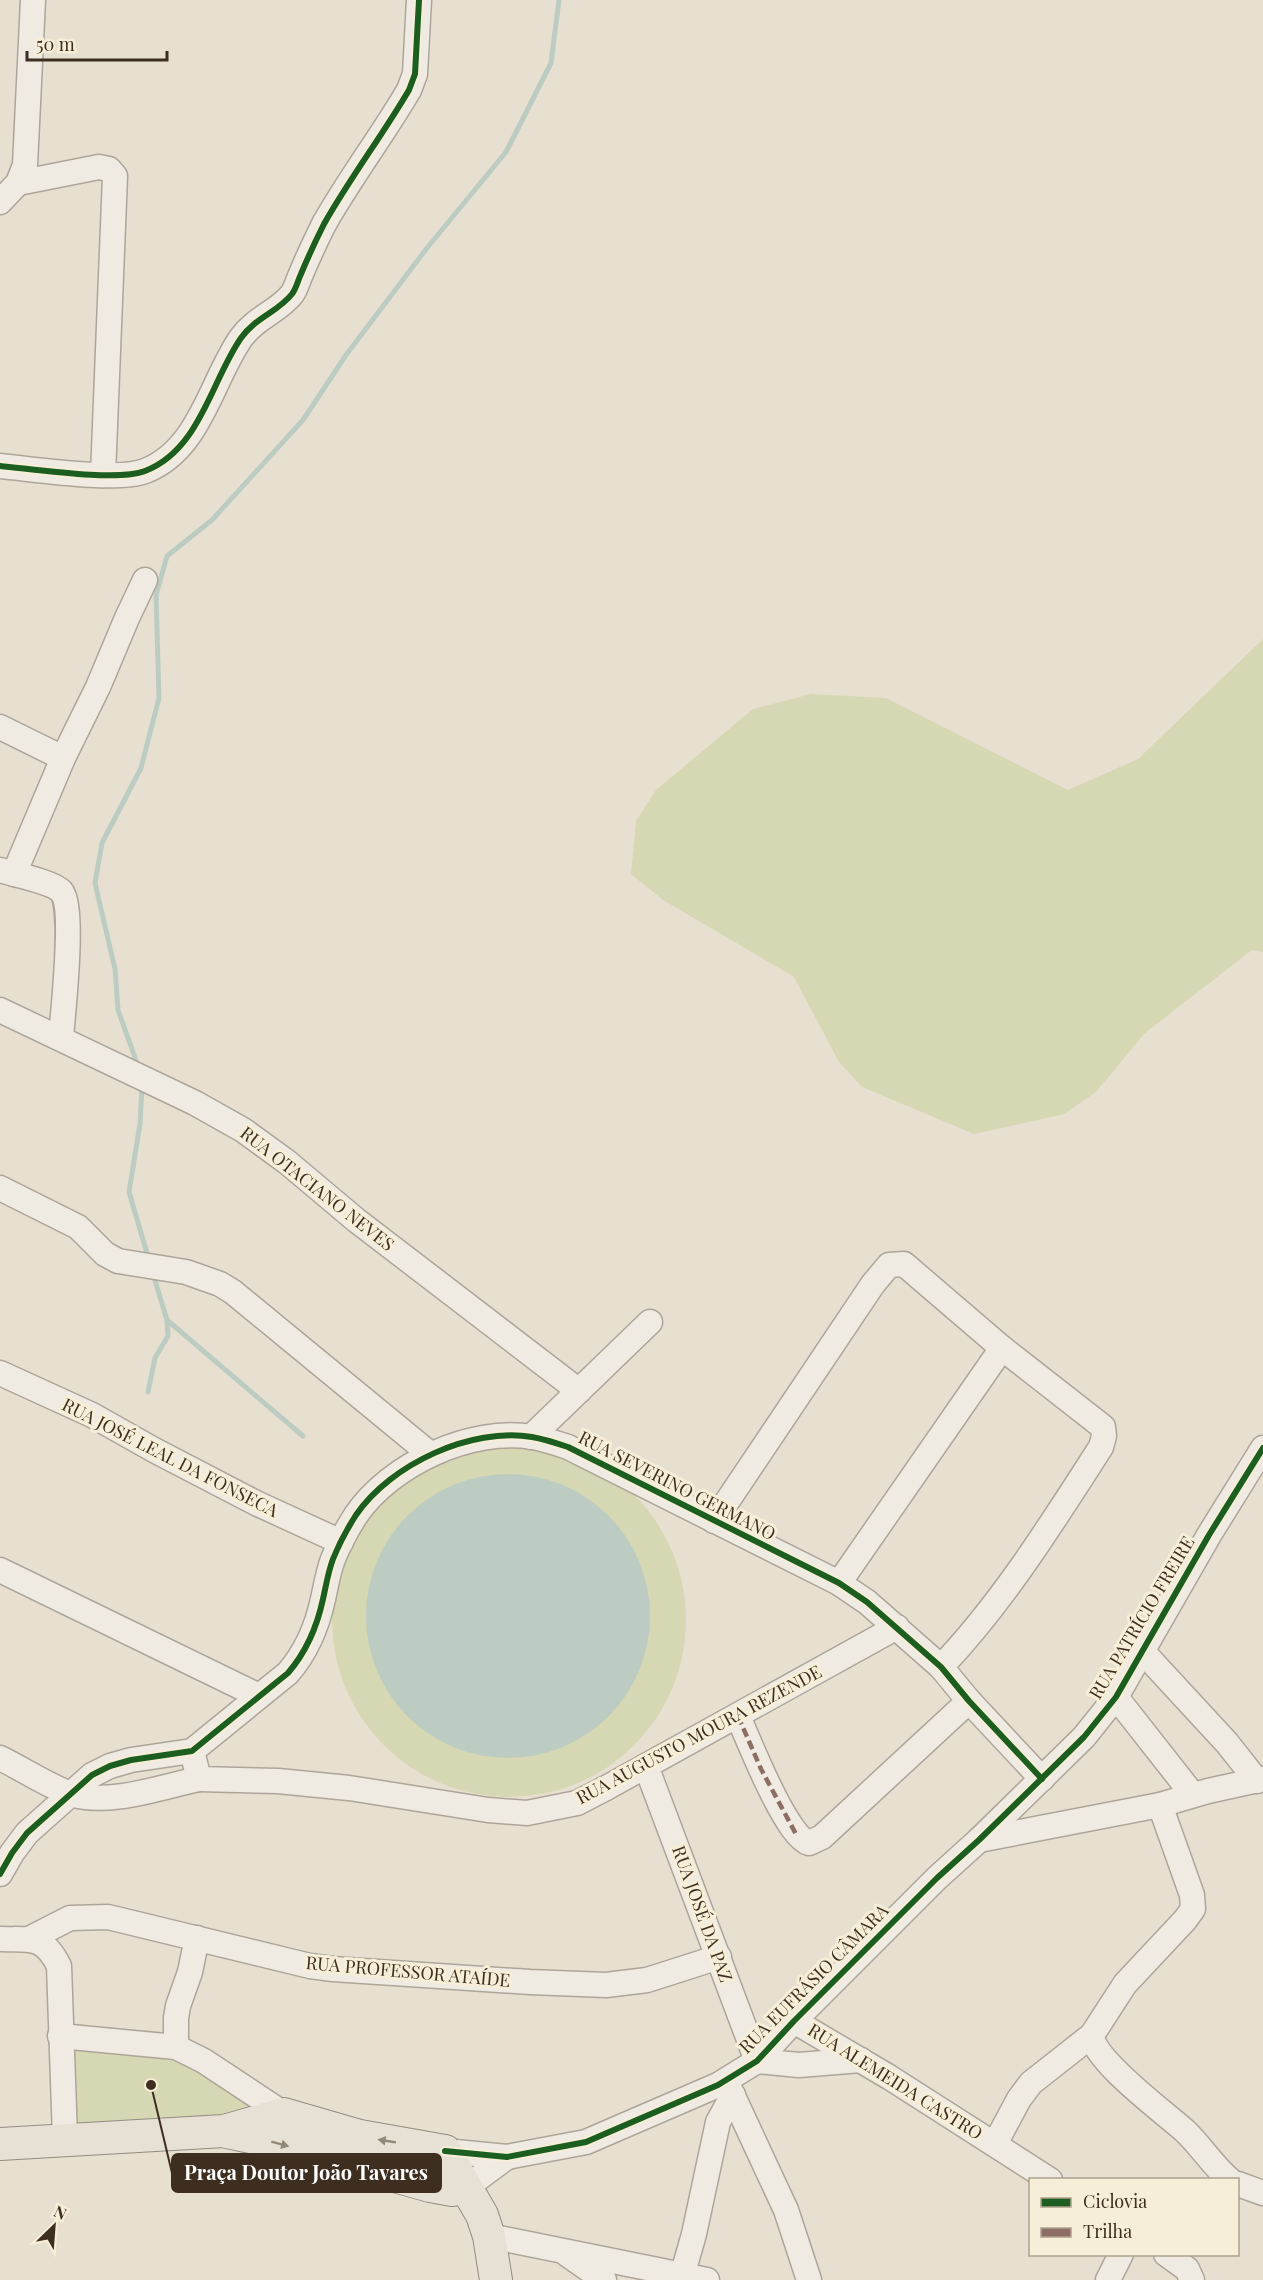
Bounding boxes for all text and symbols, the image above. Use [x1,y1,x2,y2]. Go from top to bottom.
scale bar [27,24,166,62]
text: 50 m [36,32,75,56]
street label: RUA OTACIANO NEVES [236,1120,400,1256]
street label: RUA JOSÉ LEAL DA FONSECA [58,1392,283,1523]
street label: RUA SEVERINO GERMANO [575,1425,780,1545]
street label: RUA PATRÍCIO FREIRE [1083,1532,1199,1703]
street label: RUA AUGUSTO MOURA REZENDE [571,1659,826,1809]
street label: RUA JOSÉ DA PAZ [667,1842,739,1985]
street label: RUA EUFRÁSIO CÂMARA [733,1898,894,2058]
street label: RUA PROFESSOR ATAÍDE [305,1950,511,1992]
street label: RUA ALEMEIDA CASTRO [804,2017,987,2145]
one-way arrow [378,2136,397,2145]
one-way arrow [272,2140,290,2149]
callout: Praça Doutor João Tavares [172,2154,441,2192]
text: Praça Doutor João Tavares [184,2158,428,2185]
legend [1029,2178,1239,2256]
text: Ciclovia [1083,2189,1147,2213]
north arrow [24,2196,84,2256]
text: N [51,2200,71,2224]
text: Trilha [1083,2219,1132,2243]

